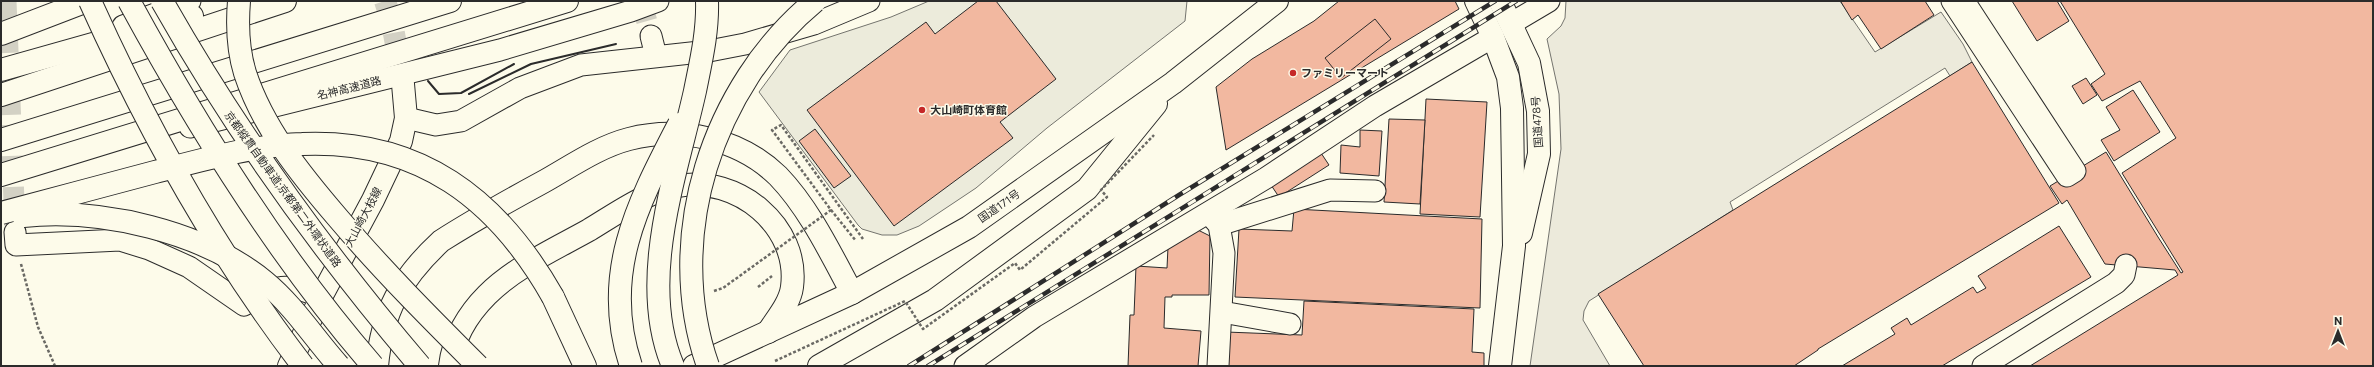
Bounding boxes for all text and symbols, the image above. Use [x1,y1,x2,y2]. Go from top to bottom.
place label: ファミリーマート [1301,66,1389,79]
marker: ファミリーマート [1288,68,1298,78]
street label: 名神高速道路 [315,73,382,102]
street label: 国道478号 [1528,96,1545,148]
place label: 大山崎町体育館 [930,103,1007,116]
marker: 大山崎町体育館 [917,105,927,115]
street label: 京都縦貫自動車道;京都第二外環状道路 [222,108,344,270]
street label: 大山崎大枝線 [341,185,384,249]
street label: 国道171号 [975,186,1022,225]
north arrow [2318,311,2358,351]
text: N [2334,314,2342,327]

